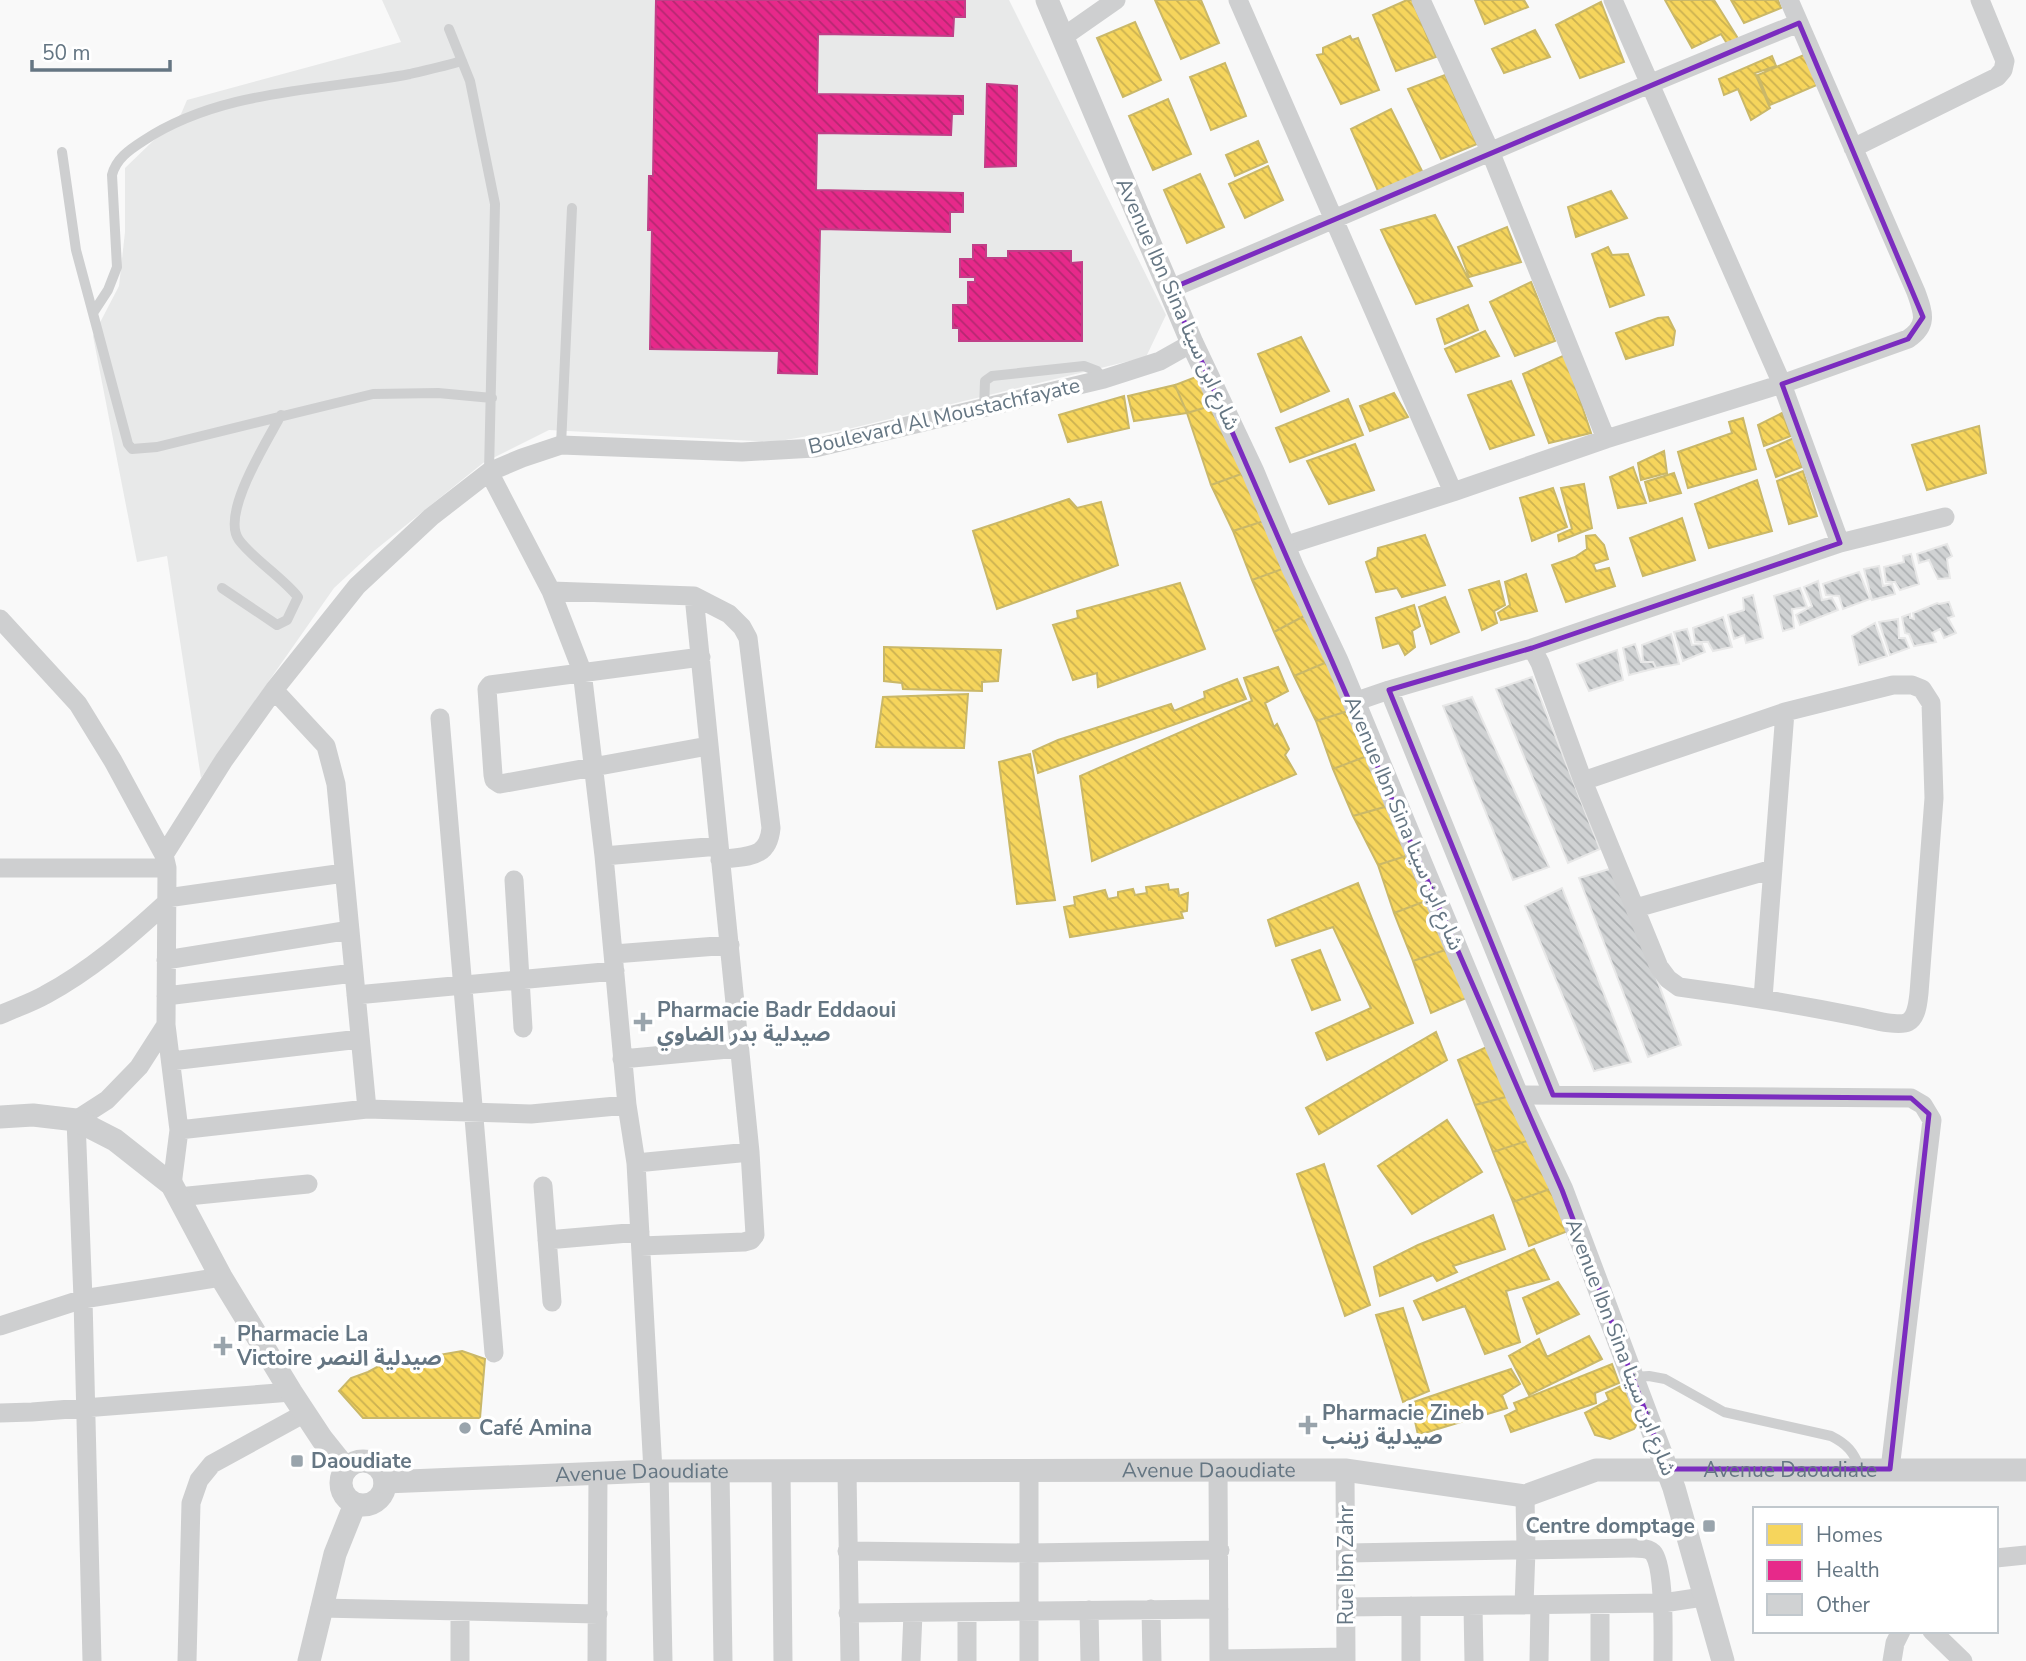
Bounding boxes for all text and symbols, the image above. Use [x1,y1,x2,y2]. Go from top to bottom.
scale bar [32,28,170,72]
text: 50 m [42,39,91,67]
street label: Avenue Ibn Sina شارع ابن سينا [1109,173,1246,435]
street label: Boulevard Al Moustachfayate [805,371,1083,461]
street label: Avenue Ibn Sina شارع ابن سينا [1337,692,1470,955]
place label: Pharmacie Badr Eddaoui صيدلية بدر الضاوي [657,996,896,1051]
marker: Pharmacie Badr Eddaoui صيدلية بدر الضاوي [635,1014,651,1030]
street label: Avenue Ibn Sina شارع ابن سينا [1558,1214,1683,1480]
place label: Pharmacie La Victoire صيدلية النصر [236,1320,442,1372]
marker: Pharmacie La Victoire صيدلية النصر [215,1338,231,1354]
place label: Pharmacie Zineb صيدلية زينب [1322,1399,1484,1451]
place label: Café Amina [479,1414,592,1442]
marker: Pharmacie Zineb صيدلية زينب [1300,1417,1316,1433]
marker: Café Amina [457,1420,473,1436]
place label: Daoudiate [311,1447,412,1475]
marker: Daoudiate [289,1453,305,1469]
street label: Avenue Daoudiate [1122,1456,1296,1484]
street label: Avenue Daoudiate [1703,1456,1877,1484]
street label: Avenue Daoudiate [554,1457,729,1489]
street label: Rue Ibn Zahr [1332,1504,1360,1625]
legend [1753,1507,1998,1633]
place label: Centre domptage [1525,1512,1695,1540]
marker: Centre domptage [1701,1518,1717,1534]
text: Homes [1816,1521,1883,1549]
text: Health [1816,1556,1880,1584]
text: Other [1816,1591,1871,1619]

